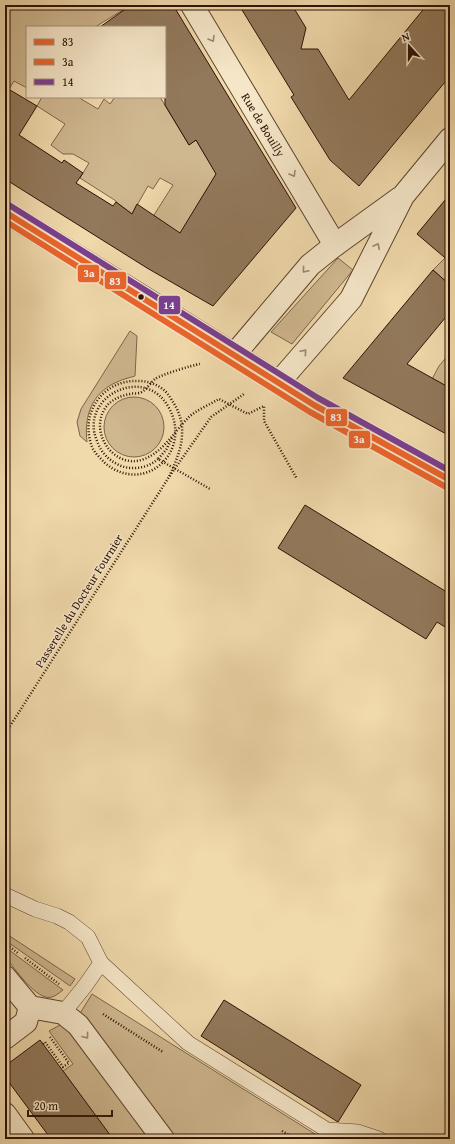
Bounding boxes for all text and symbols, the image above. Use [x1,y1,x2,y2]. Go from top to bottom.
legend [26,26,166,98]
north arrow [389,26,429,66]
text: N [399,28,412,45]
text: 83 [62,33,74,50]
one-way arrow [207,35,214,42]
text: 3a [62,53,74,70]
text: 14 [62,73,74,90]
street label: Rue de Bouilly [238,90,289,160]
one-way arrow [288,170,295,177]
one-way arrow [372,243,380,251]
line badge: 3a [77,264,100,283]
text: 3a [83,265,95,281]
one-way arrow [303,265,310,273]
line badge: 83 [104,271,127,290]
text: 83 [109,273,121,289]
unlabelled marker [136,292,146,302]
line badge: 14 [158,295,181,315]
text: 14 [163,297,175,313]
one-way arrow [299,350,306,357]
line badge: 83 [325,408,348,427]
text: 83 [330,409,342,425]
line badge: 3a [348,430,371,449]
text: 3a [353,431,365,447]
street label: Passerelle du Docteur Fournier [30,531,127,671]
one-way arrow [82,1032,89,1039]
scale bar [28,1092,112,1118]
text: 20 m [34,1097,58,1114]

